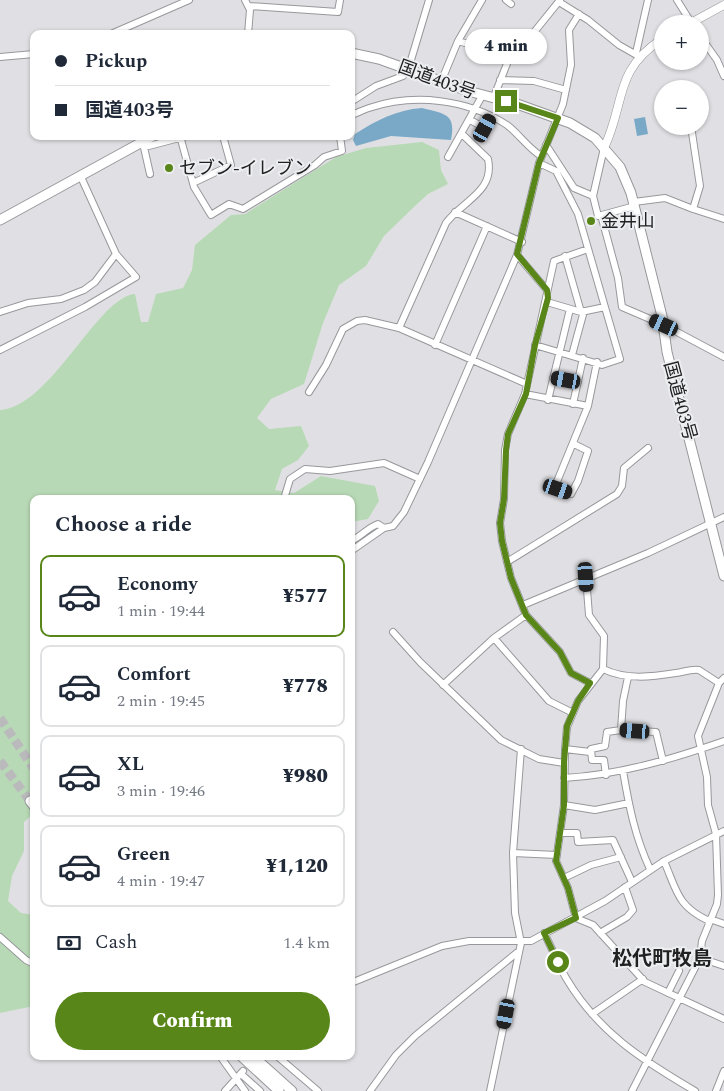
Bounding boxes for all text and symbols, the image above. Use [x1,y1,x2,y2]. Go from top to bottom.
map controls [654,15,709,135]
button: + [654,15,709,70]
callout: 4 min [465,28,547,64]
text: 4 min [484,34,528,58]
text: Pickup [85,47,147,76]
street label: 国道403号 [394,53,480,107]
button: − [654,80,709,135]
route end [495,90,517,112]
text: 国道403号 [85,96,174,125]
car [471,111,498,145]
place label: セブン-イレブン [179,155,312,182]
marker: セブン-イレブン [163,162,175,174]
place label: 金井山 [601,208,655,235]
marker: 金井山 [585,215,597,227]
car [647,312,680,338]
street label: 国道403号 [656,358,704,444]
car [549,370,582,390]
car [541,477,574,501]
text: Choose a ride [55,508,192,541]
car [577,562,594,592]
text: Economy [117,570,198,599]
icon: car [57,574,102,619]
text: ¥577 [282,582,328,611]
text: 1 min · 19:44 [117,599,205,623]
text: Comfort [117,660,191,689]
icon: car [57,664,102,709]
text: ¥778 [282,672,328,701]
text: 2 min · 19:45 [117,689,205,713]
car [619,722,650,740]
text: XL [117,750,144,779]
icon: car [57,754,102,799]
text: ¥980 [282,762,328,791]
text: 3 min · 19:46 [117,779,205,803]
text: Green [117,840,170,869]
icon: car [57,844,102,889]
text: ¥1,120 [266,852,328,881]
text: 4 min · 19:47 [117,869,205,893]
text: Cash [95,928,137,957]
icon: cash [55,929,83,957]
text: 1.4 km [283,931,330,955]
district label: 松代町牧島 [612,944,712,974]
route start [547,951,569,973]
button: Confirm [55,992,330,1050]
car [495,998,516,1030]

